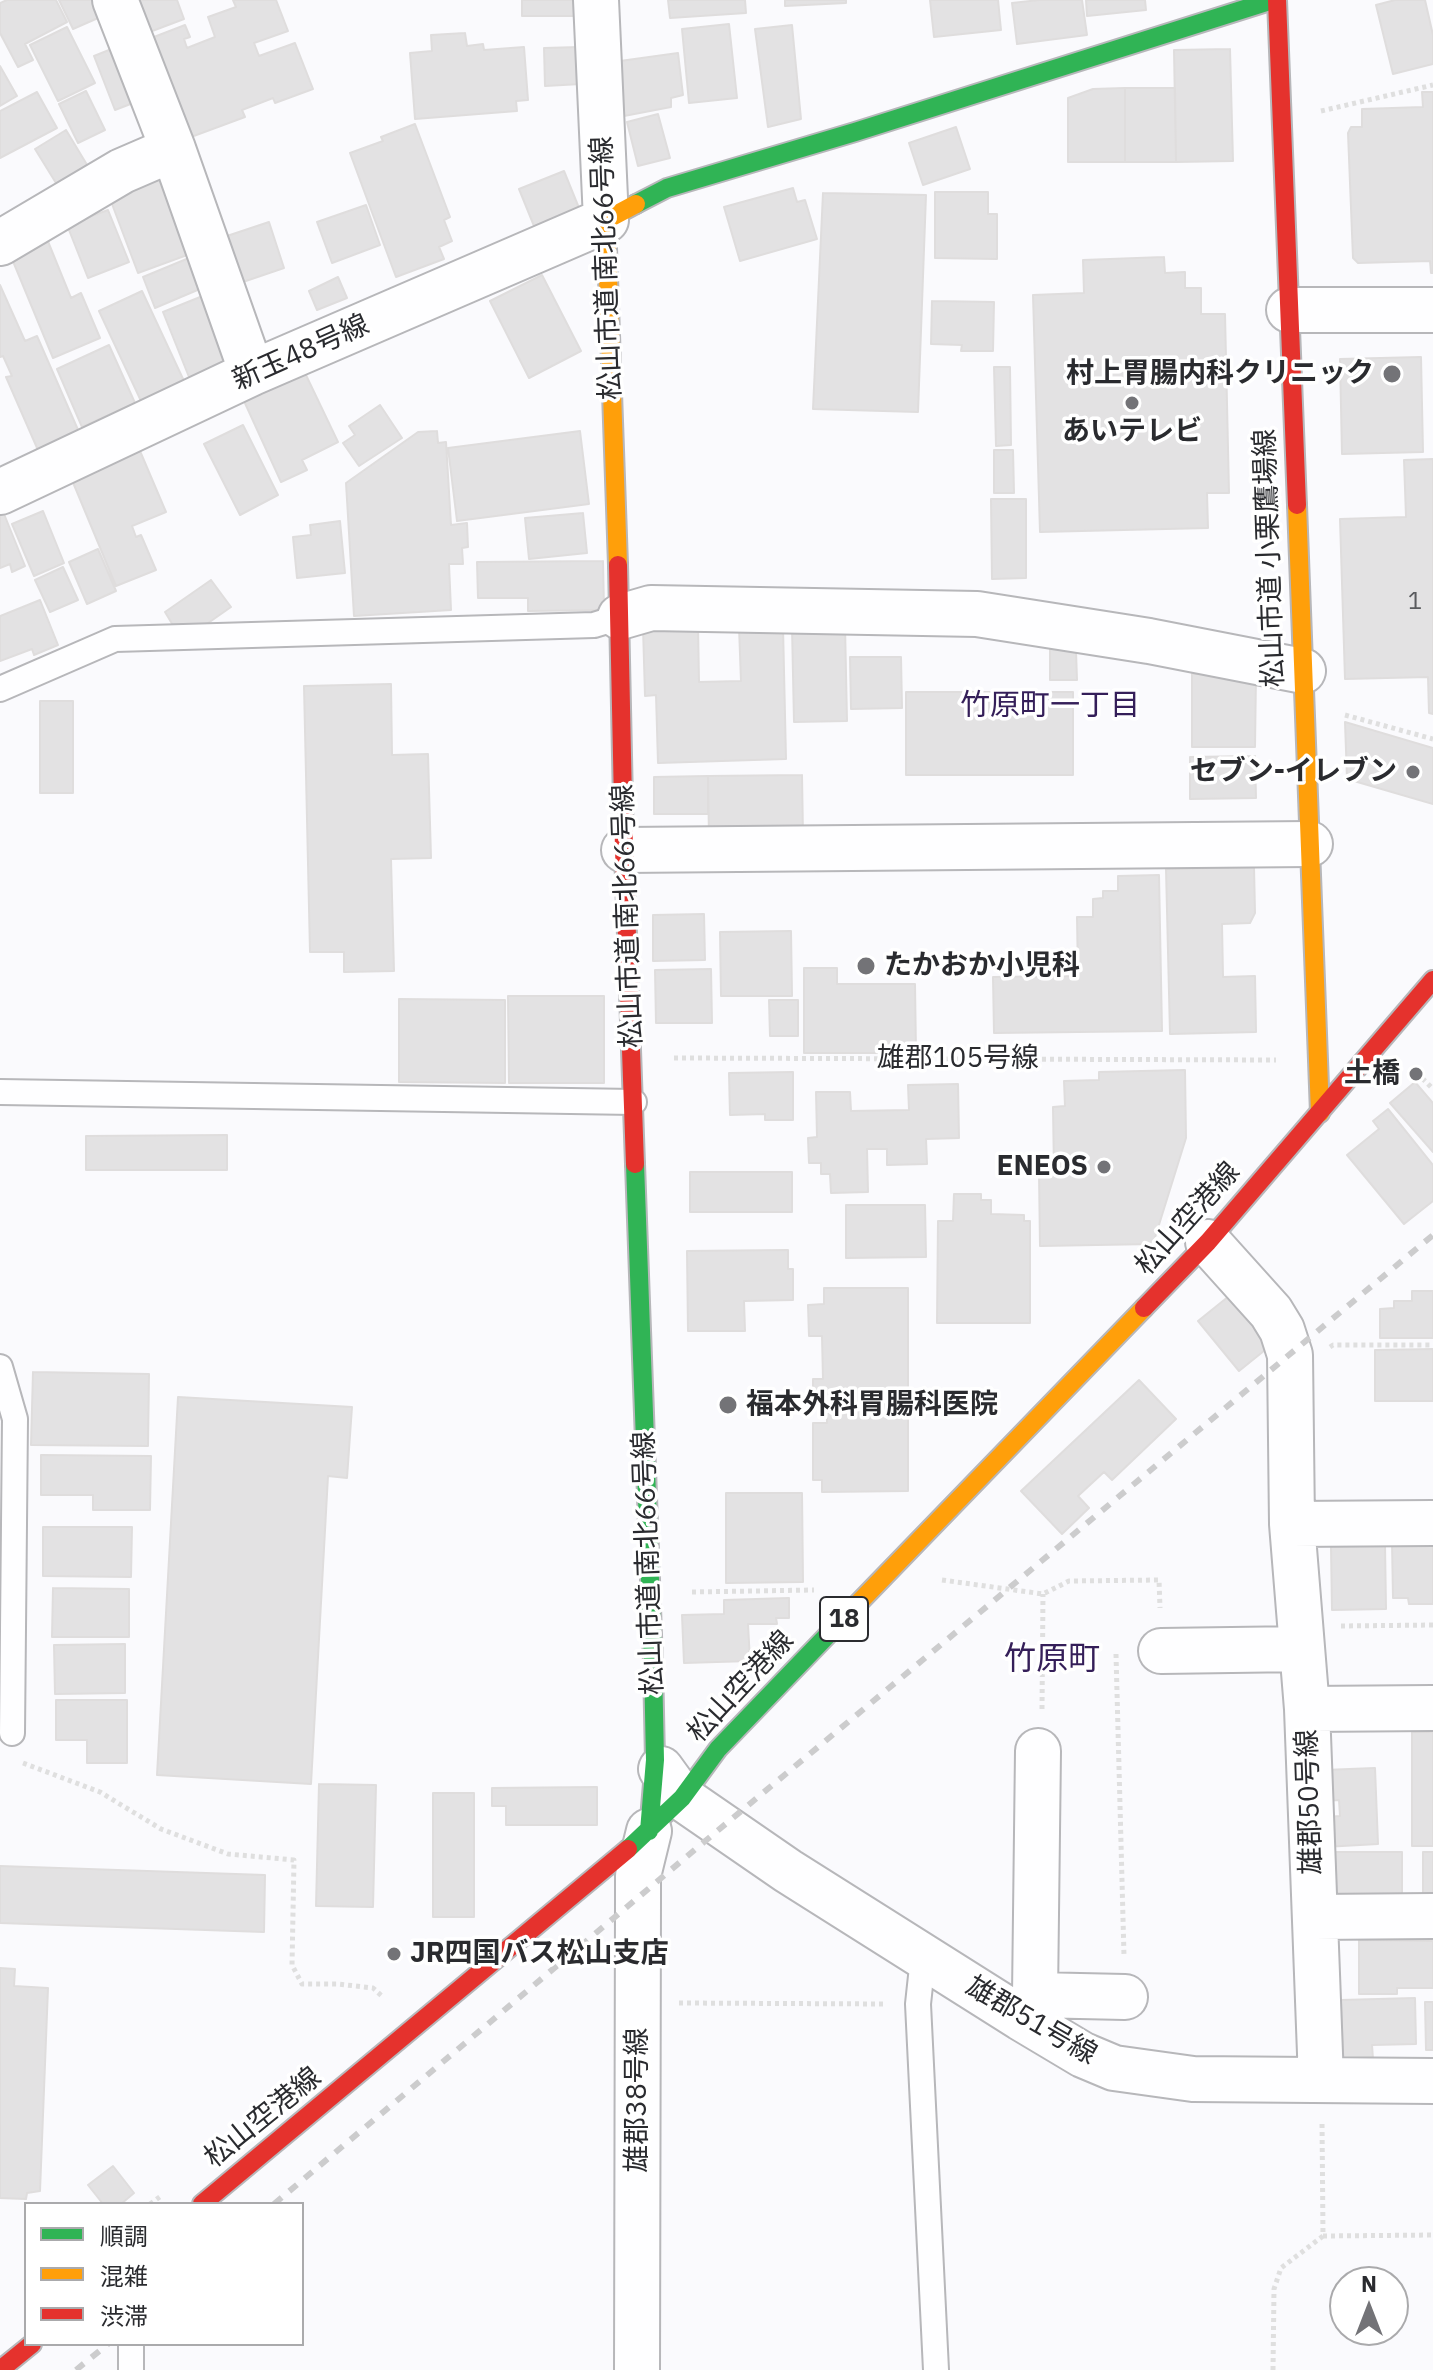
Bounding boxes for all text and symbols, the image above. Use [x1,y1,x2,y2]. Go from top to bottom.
street label: 松山市道 南北66号線 [586,135,628,401]
street label: 新玉48号線 [228,308,374,398]
place label: 村上胃腸内科クリニック [1066,357,1374,391]
marker: 村上胃腸内科クリニック [1381,363,1403,385]
marker: あいテレビ [1123,394,1141,412]
place label: あいテレビ [1062,415,1202,449]
street label: 松山市道 小栗鷹場線 [1249,428,1291,688]
house number: 1 [1408,588,1422,616]
district label: 竹原町一丁目 [960,688,1140,724]
place label: セブン-イレブン [1190,755,1397,789]
marker: セブン-イレブン [1404,763,1422,781]
street label: 松山市道 南北66号線 [607,783,649,1049]
place label: たかおか小児科 [884,949,1080,983]
marker: たかおか小児科 [855,955,877,977]
street label: 雄郡105号線 [877,1042,1039,1076]
place label: 土橋 [1344,1057,1400,1091]
marker: 土橋 [1407,1065,1425,1083]
place label: ENEOS [996,1150,1088,1184]
street label: 松山空港線 [1129,1156,1247,1282]
marker: ENEOS [1095,1158,1113,1176]
place label: 福本外科胃腸科医院 [746,1388,998,1422]
marker: 福本外科胃腸科医院 [717,1394,739,1416]
street label: 松山市道 南北66号線 [628,1430,670,1696]
road number: 18 [820,1597,868,1641]
street label: 松山空港線 [681,1624,801,1750]
district label: 竹原町 [1004,1641,1100,1679]
street label: 雄郡50号線 [1291,1729,1329,1875]
place label: JR四国バス松山支店 [410,1937,669,1971]
marker: JR四国バス松山支店 [385,1945,403,1963]
street label: 雄郡51号線 [960,1970,1102,2072]
street label: 雄郡38号線 [621,2027,655,2173]
street label: 松山空港線 [198,2061,328,2175]
legend [24,2202,304,2346]
text: 順調 [100,2220,148,2252]
text: 混雑 [100,2260,148,2292]
north arrow [1329,2266,1409,2346]
text: N [1361,2269,1377,2298]
text: 渋滞 [100,2300,148,2332]

